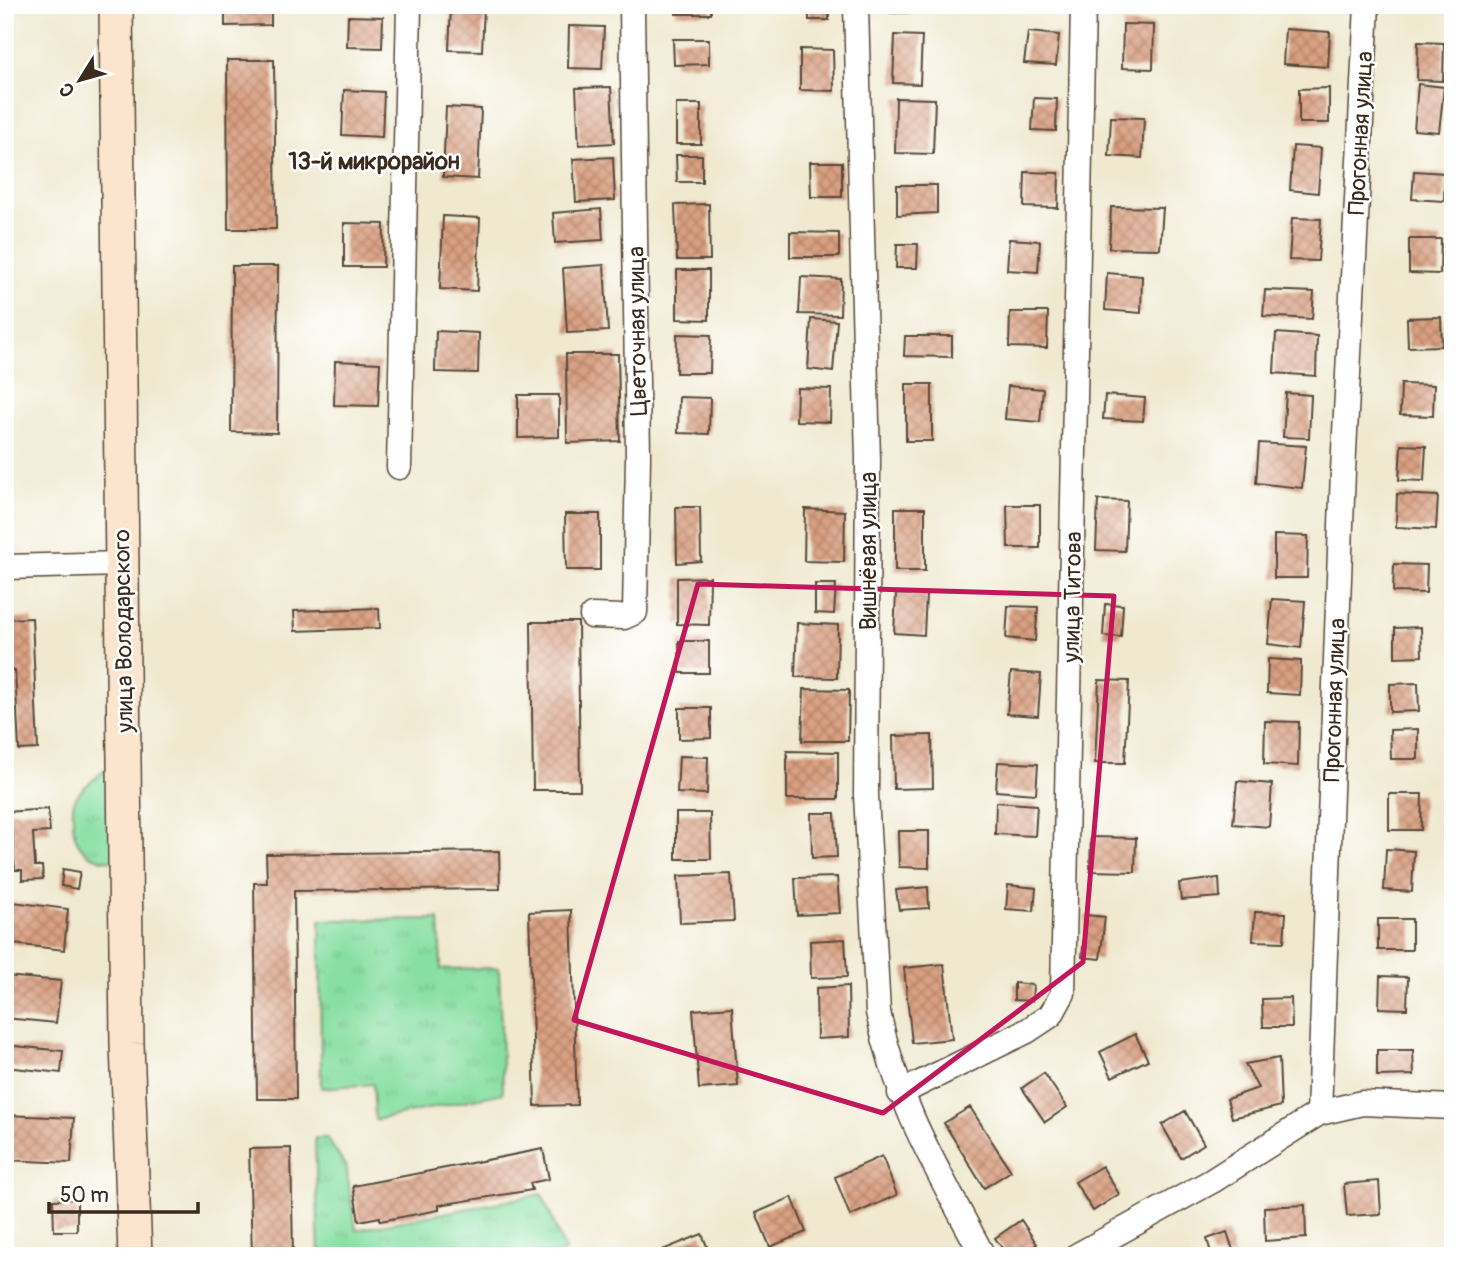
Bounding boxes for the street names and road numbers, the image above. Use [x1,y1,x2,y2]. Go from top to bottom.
street label: Прогонная улица [1342,50,1379,216]
street label: Цветочная улица [622,246,653,416]
street label: Вишнёвая улица [854,472,883,630]
street label: улица Володарского [107,529,140,734]
street label: улица Титова [1057,531,1088,664]
street label: Прогонная улица [1317,618,1352,782]

